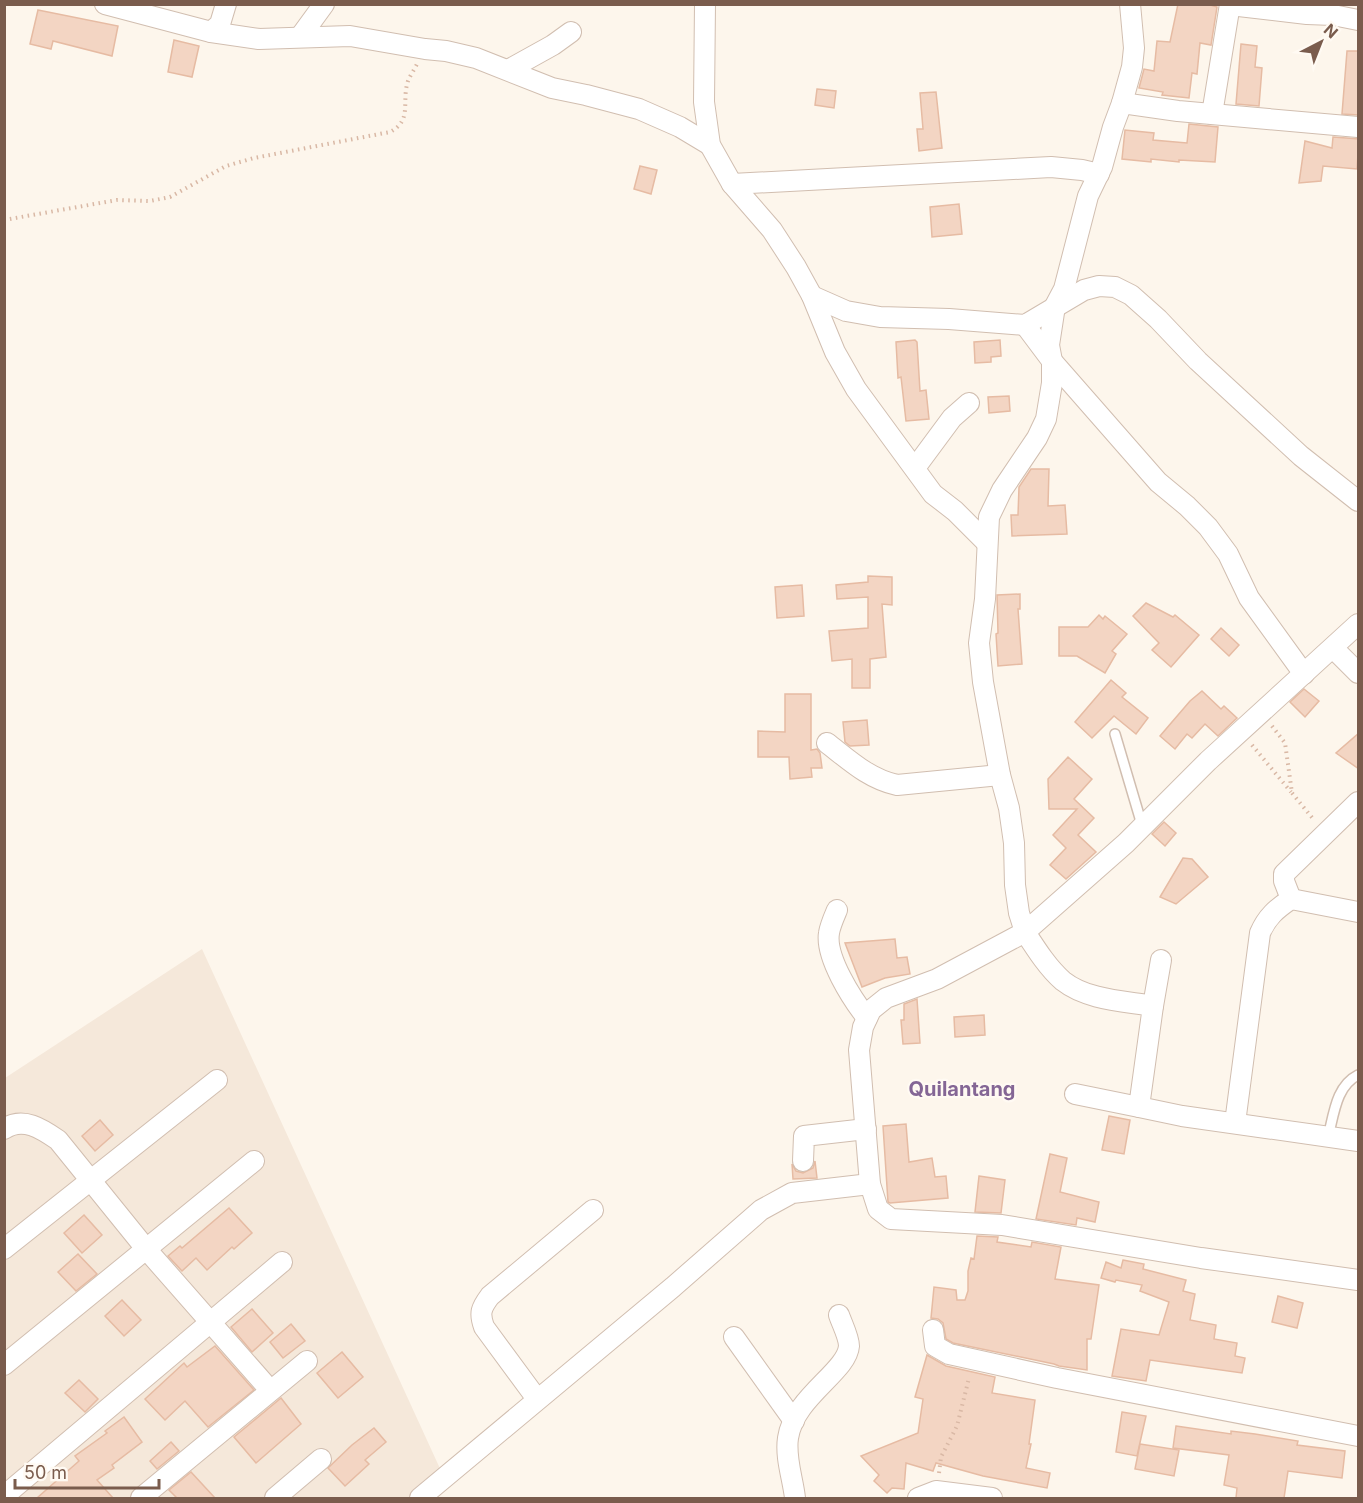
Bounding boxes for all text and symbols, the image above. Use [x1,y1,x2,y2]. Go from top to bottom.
north arrow [1291,12,1351,72]
text: N [1320,19,1342,42]
district label: Quilantang [908,1077,1016,1101]
scale bar [15,1452,159,1490]
text: 50 m [24,1462,67,1483]

